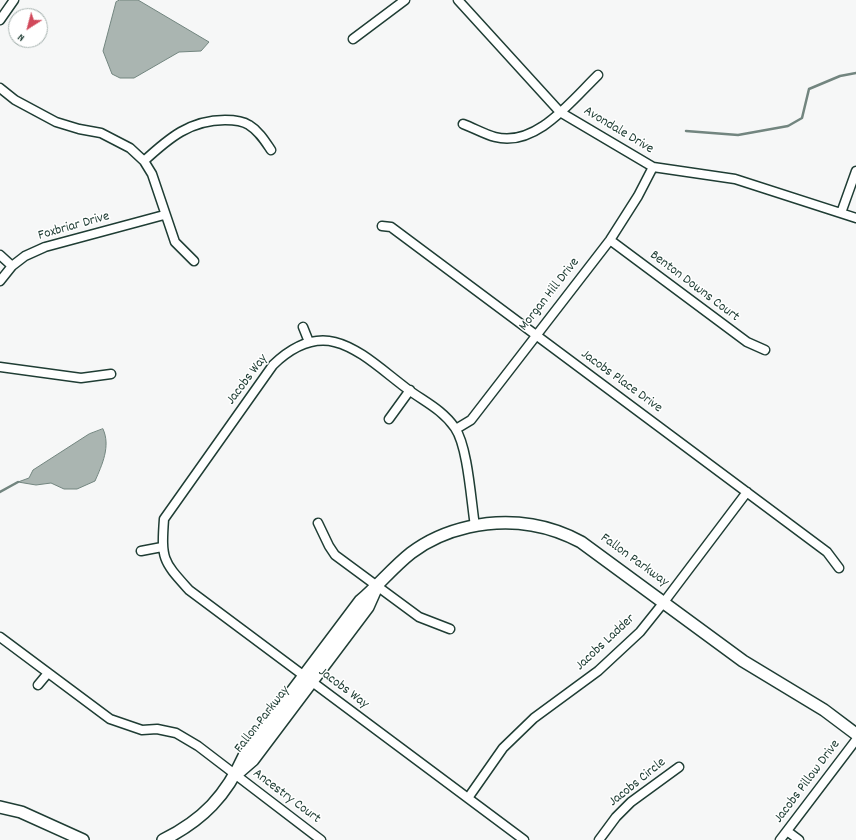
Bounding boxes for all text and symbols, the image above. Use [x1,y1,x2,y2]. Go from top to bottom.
north arrow [8,8,48,48]
text: N [15,29,28,45]
street label: Avondale Drive [580,103,656,159]
street label: Foxbriar Drive [36,209,112,245]
street label: Benton Downs Court [646,248,742,326]
street label: Morgan Hill Drive [516,255,584,335]
street label: Jacobs Place Drive [577,347,665,417]
street label: Jacobs Way [224,351,272,409]
street label: Fallon Parkway [597,531,671,591]
street label: Jacobs Ladder [573,611,639,675]
street label: Jacobs Way [314,665,372,713]
street label: Fallon Parkway [232,683,294,757]
street label: Jacobs Pillow Drive [771,737,845,827]
street label: Jacobs Circle [606,755,670,811]
street label: Ancestry Court [249,766,323,828]

